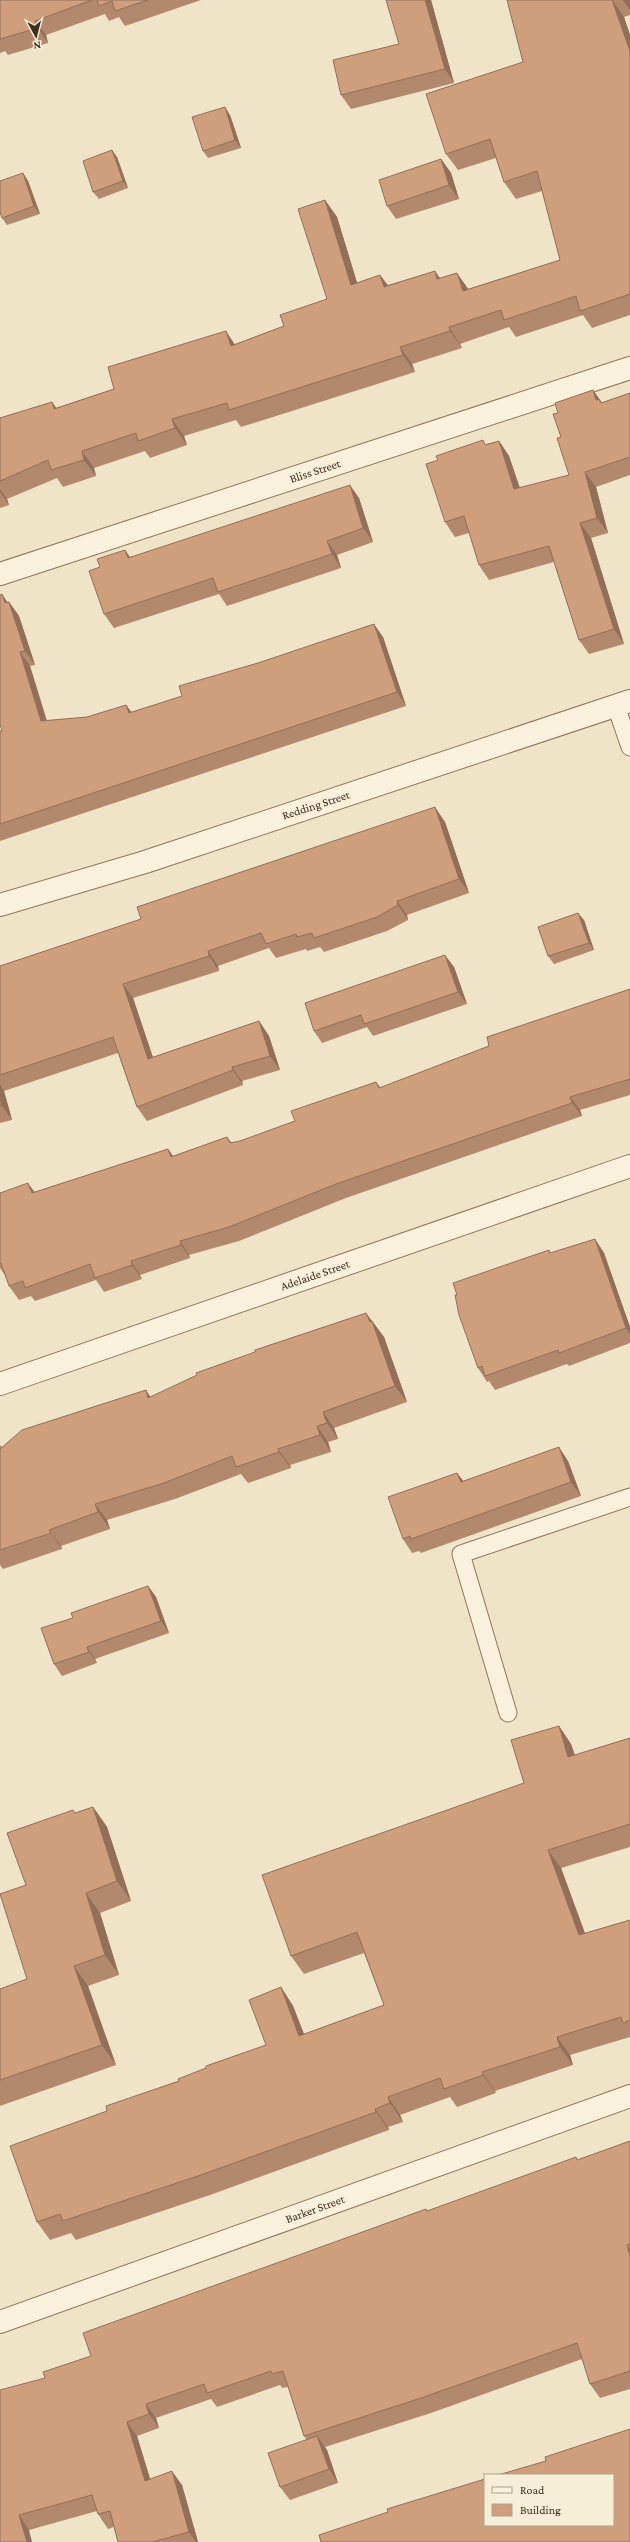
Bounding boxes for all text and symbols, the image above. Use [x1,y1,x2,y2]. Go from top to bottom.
north arrow [16,16,56,56]
text: N [32,40,42,52]
street label: Bliss Street [288,456,343,486]
street label: Redding Street [280,787,352,822]
street label: Adelaide Street [279,1256,352,1293]
street label: Barker Street [284,2191,347,2226]
legend [484,2474,614,2526]
text: Road [520,2483,545,2497]
text: Building [520,2503,561,2517]

